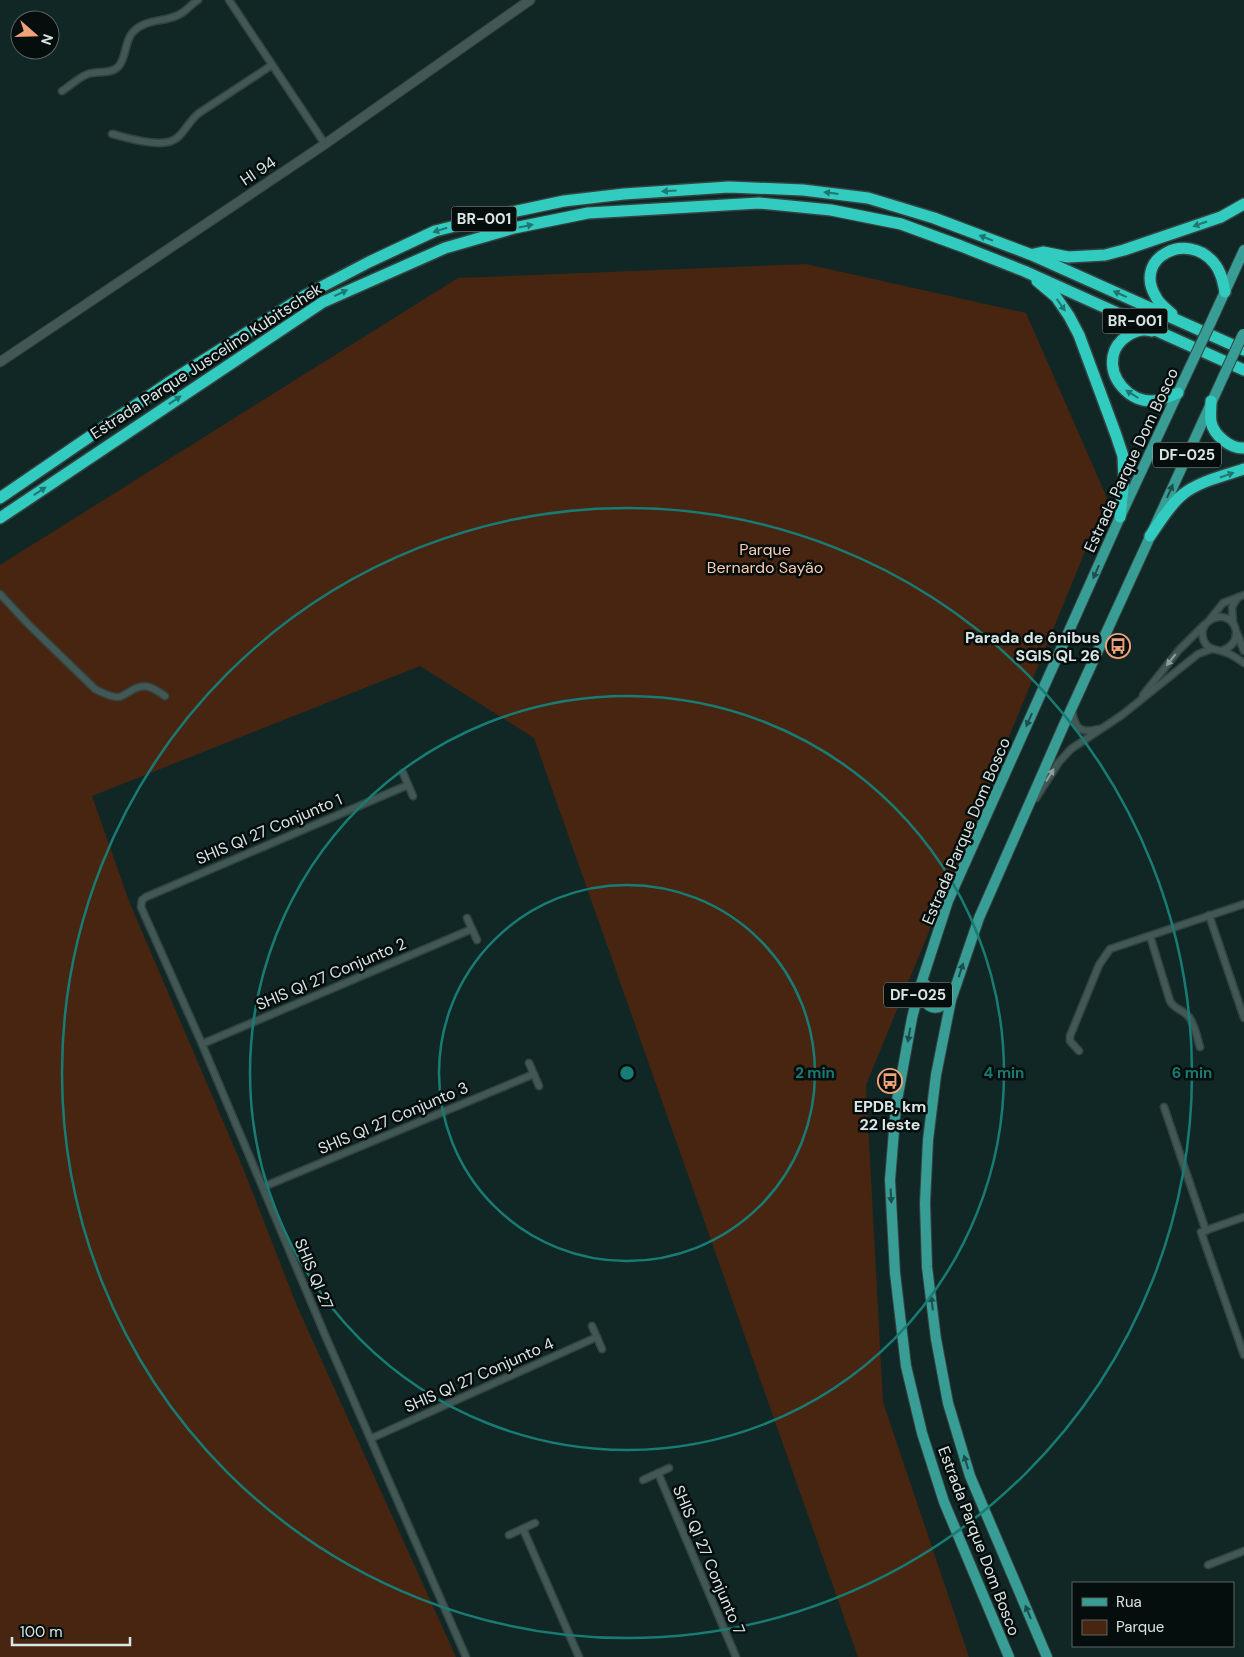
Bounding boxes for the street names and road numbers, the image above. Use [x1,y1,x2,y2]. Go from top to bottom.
street label: HI 94 [236,151,280,191]
road number: BR-001 [452,206,516,232]
street label: Estrada Parque Juscelino Kubitschek [86,278,326,444]
road number: BR-001 [1102,308,1168,334]
street label: Estrada Parque Dom Bosco [1079,364,1183,556]
road number: DF-025 [1153,442,1221,468]
street label: Estrada Parque Dom Bosco [917,734,1015,928]
street label: SHIS QI 27 Conjunto 1 [193,789,345,869]
street label: SHIS QI 27 Conjunto 2 [253,933,409,1015]
road number: DF-025 [884,982,952,1008]
street label: SHIS QI 27 Conjunto 3 [315,1077,471,1159]
street label: SHIS QI 27 [290,1235,338,1313]
street label: SHIS QI 27 Conjunto 4 [401,1332,557,1417]
street label: Estrada Parque Dom Bosco [933,1443,1025,1639]
street label: SHIS QI 27 Conjunto 7 [668,1482,750,1638]

